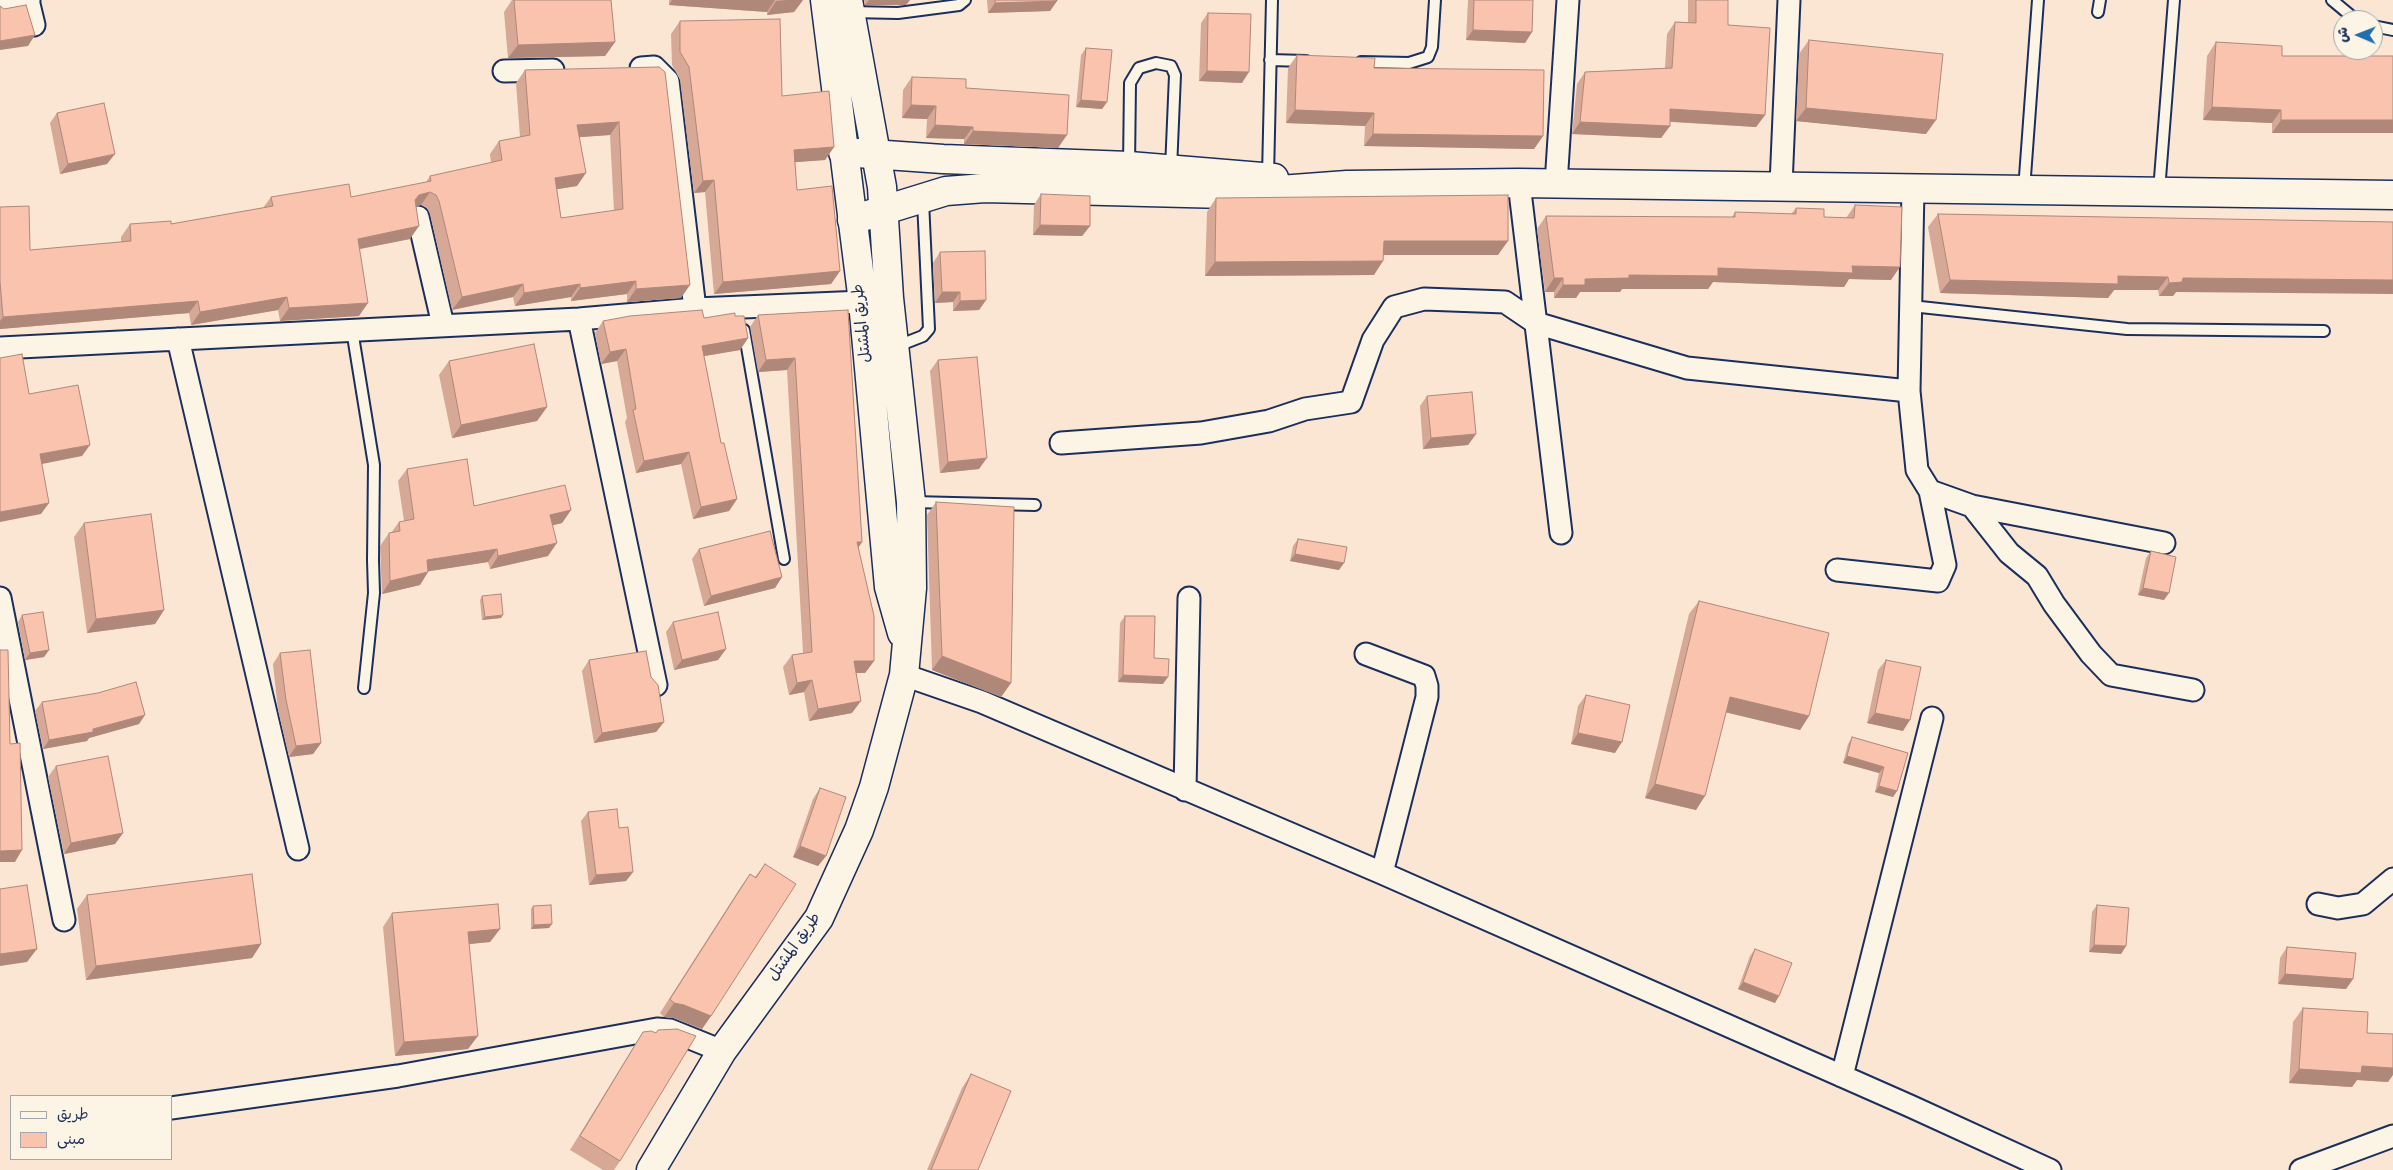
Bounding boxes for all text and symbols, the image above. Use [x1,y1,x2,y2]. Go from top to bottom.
north arrow [2333,10,2383,60]
text: ش [2334,27,2354,43]
street label: طريق المشتل [850,283,878,363]
street label: طريق المشتل [765,910,827,986]
legend [10,1095,172,1160]
text: طريق [57,1105,89,1127]
text: مبنى [57,1130,85,1152]

